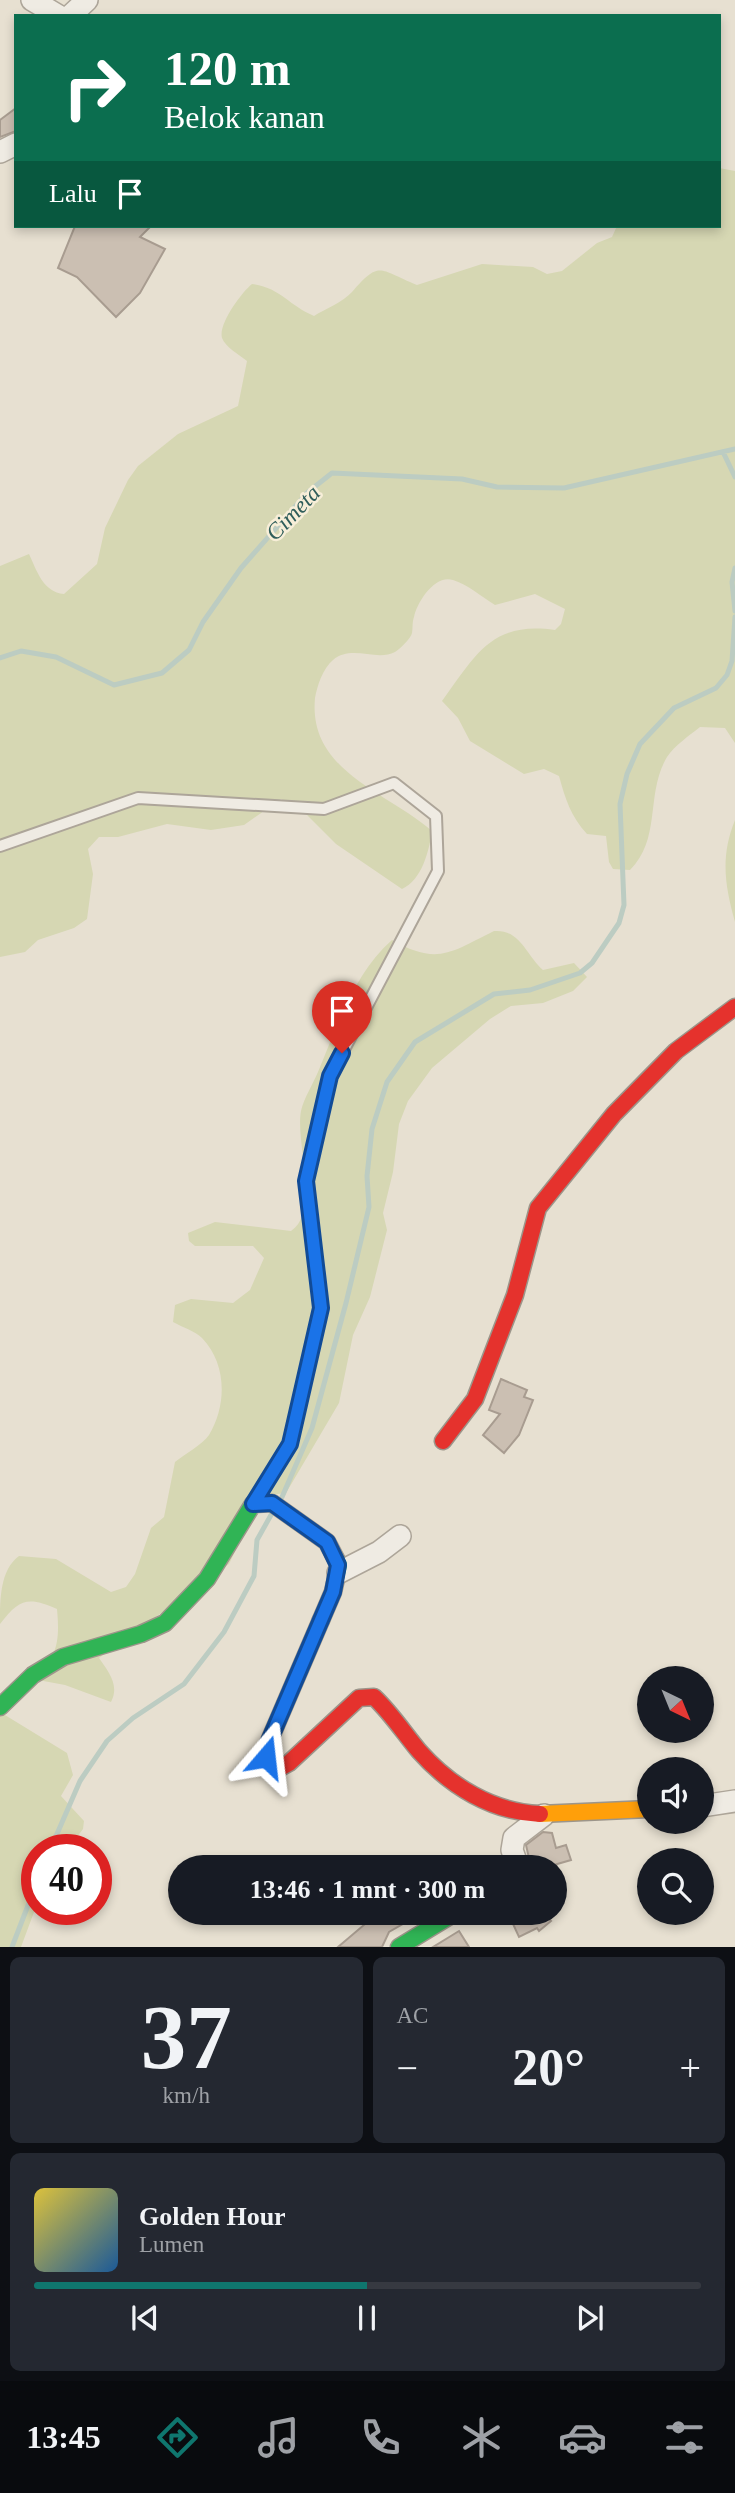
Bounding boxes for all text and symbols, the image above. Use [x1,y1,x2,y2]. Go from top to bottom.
text: 120 m [164,41,291,96]
icon: right [49,42,140,133]
text: Belok kanan [164,99,325,135]
icon: arrive [111,175,149,213]
text: Lalu [49,179,97,208]
water label: Cimeta [261,480,325,546]
pin [312,981,372,1053]
icon: arrive [323,992,361,1030]
north arrow [637,1666,714,1743]
map controls [637,1666,714,1925]
position arrow [229,1720,303,1794]
button: sound [637,1757,714,1834]
speed limit sign: 40 [21,1834,112,1925]
button: search [637,1848,714,1925]
text: 13:46 · 1 mnt · 300 m [250,1875,485,1904]
text: 37 [141,1987,232,2088]
text: AC [397,2003,428,2028]
text: 20° [512,2039,585,2096]
text: − [397,2047,418,2089]
text: + [680,2047,701,2089]
text: km/h [163,2083,210,2108]
text: Golden Hour [139,2202,286,2231]
text: Lumen [139,2232,204,2257]
icon: previous [126,2299,164,2337]
icon: pause [348,2299,386,2337]
icon: next [571,2299,609,2337]
icon: directions [153,2413,202,2462]
icon: music [254,2413,303,2462]
icon: phone [356,2413,405,2462]
icon: climate [457,2413,506,2462]
icon: car [558,2413,607,2462]
icon: filters [660,2413,709,2462]
text: 13:45 [26,2419,101,2455]

